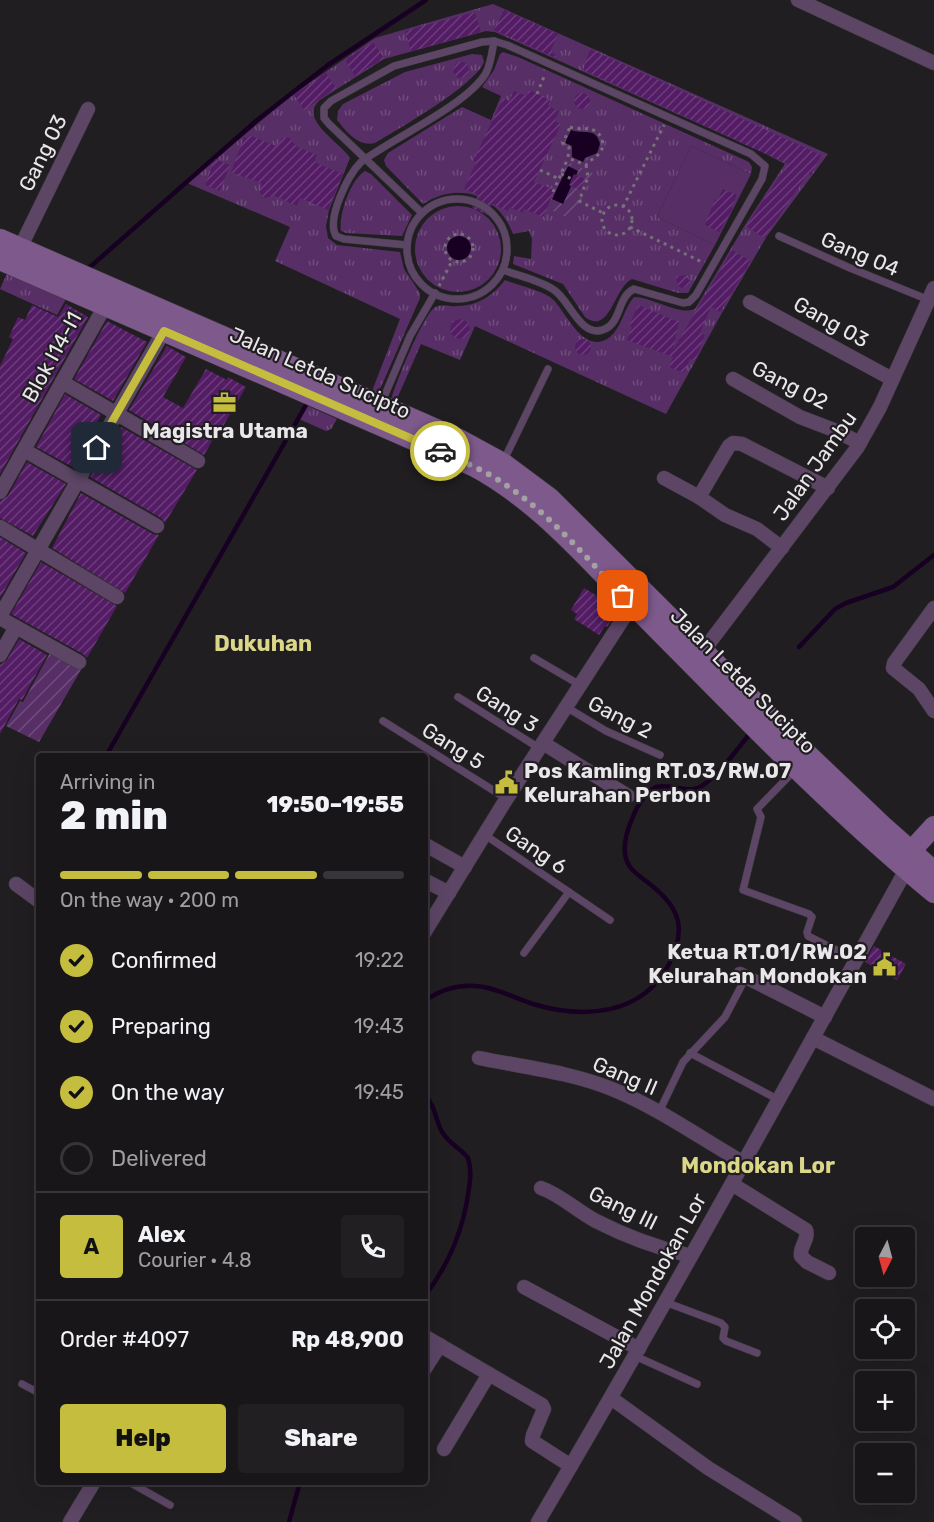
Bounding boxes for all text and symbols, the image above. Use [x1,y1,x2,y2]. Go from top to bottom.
street label: Gang 03 [13,110,72,195]
street label: Gang 04 [817,226,903,281]
street label: Gang 03 [789,291,873,352]
street label: Blok I14-I1 [17,307,87,406]
street label: Jalan Letda Sucipto [226,321,414,424]
street label: Gang 02 [748,355,832,414]
office icon: Magistra Utama [212,390,238,416]
street label: Jalan Jambu [768,406,862,525]
place label: Magistra Utama [142,418,308,443]
courier [410,421,470,481]
pin [71,422,122,473]
icon: home [80,431,113,464]
icon: car [424,435,457,468]
pin [597,570,648,621]
icon: bag [606,579,639,612]
street label: Jalan Letda Sucipto [666,603,821,758]
district label: Dukuhan [214,630,312,657]
street label: Gang 3 [471,680,543,737]
street label: Gang 2 [584,690,656,743]
street label: Gang 5 [417,717,489,774]
place label: Pos Kamling RT.03/RW.07 Kelurahan Perbon [524,758,791,807]
text: Arriving in [60,770,155,794]
public building icon: Pos Kamling RT.03/RW.07 Kelurahan Perbon [493,770,519,796]
text: 19:50–19:55 [267,791,404,818]
text: 2 min [60,793,168,839]
street label: Gang 6 [501,820,572,879]
text: On the way · 200 m [60,888,239,912]
place label: Ketua RT.01/RW.02 Kelurahan Mondokan [648,939,867,988]
icon: check [60,944,93,977]
text: Confirmed [111,947,217,974]
text: 19:22 [355,948,404,972]
public building icon: Ketua RT.01/RW.02 Kelurahan Mondokan [872,951,898,977]
icon: check [60,1010,93,1043]
text: Preparing [111,1013,211,1040]
text: 19:43 [354,1014,404,1038]
street label: Gang II [589,1051,661,1100]
icon: check [60,1076,93,1109]
text: On the way [111,1079,225,1106]
text: 19:45 [354,1080,404,1104]
text: Delivered [111,1145,207,1172]
district label: Mondokan Lor [681,1152,835,1179]
street label: Gang III [585,1180,662,1235]
street label: Jalan Mondokan Lor [594,1188,711,1373]
button: phone [341,1215,404,1278]
text: Alex [138,1221,186,1248]
north arrow [855,1227,915,1287]
map controls [855,1227,915,1503]
text: A [84,1233,99,1260]
text: Courier · 4.8 [138,1248,252,1272]
button: locate [855,1299,915,1359]
text: Order #4097 [60,1326,189,1353]
text: Rp 48,900 [291,1326,404,1353]
button: + [855,1371,915,1431]
button: Help [60,1404,226,1473]
button: Share [238,1404,404,1473]
button: − [855,1443,915,1503]

